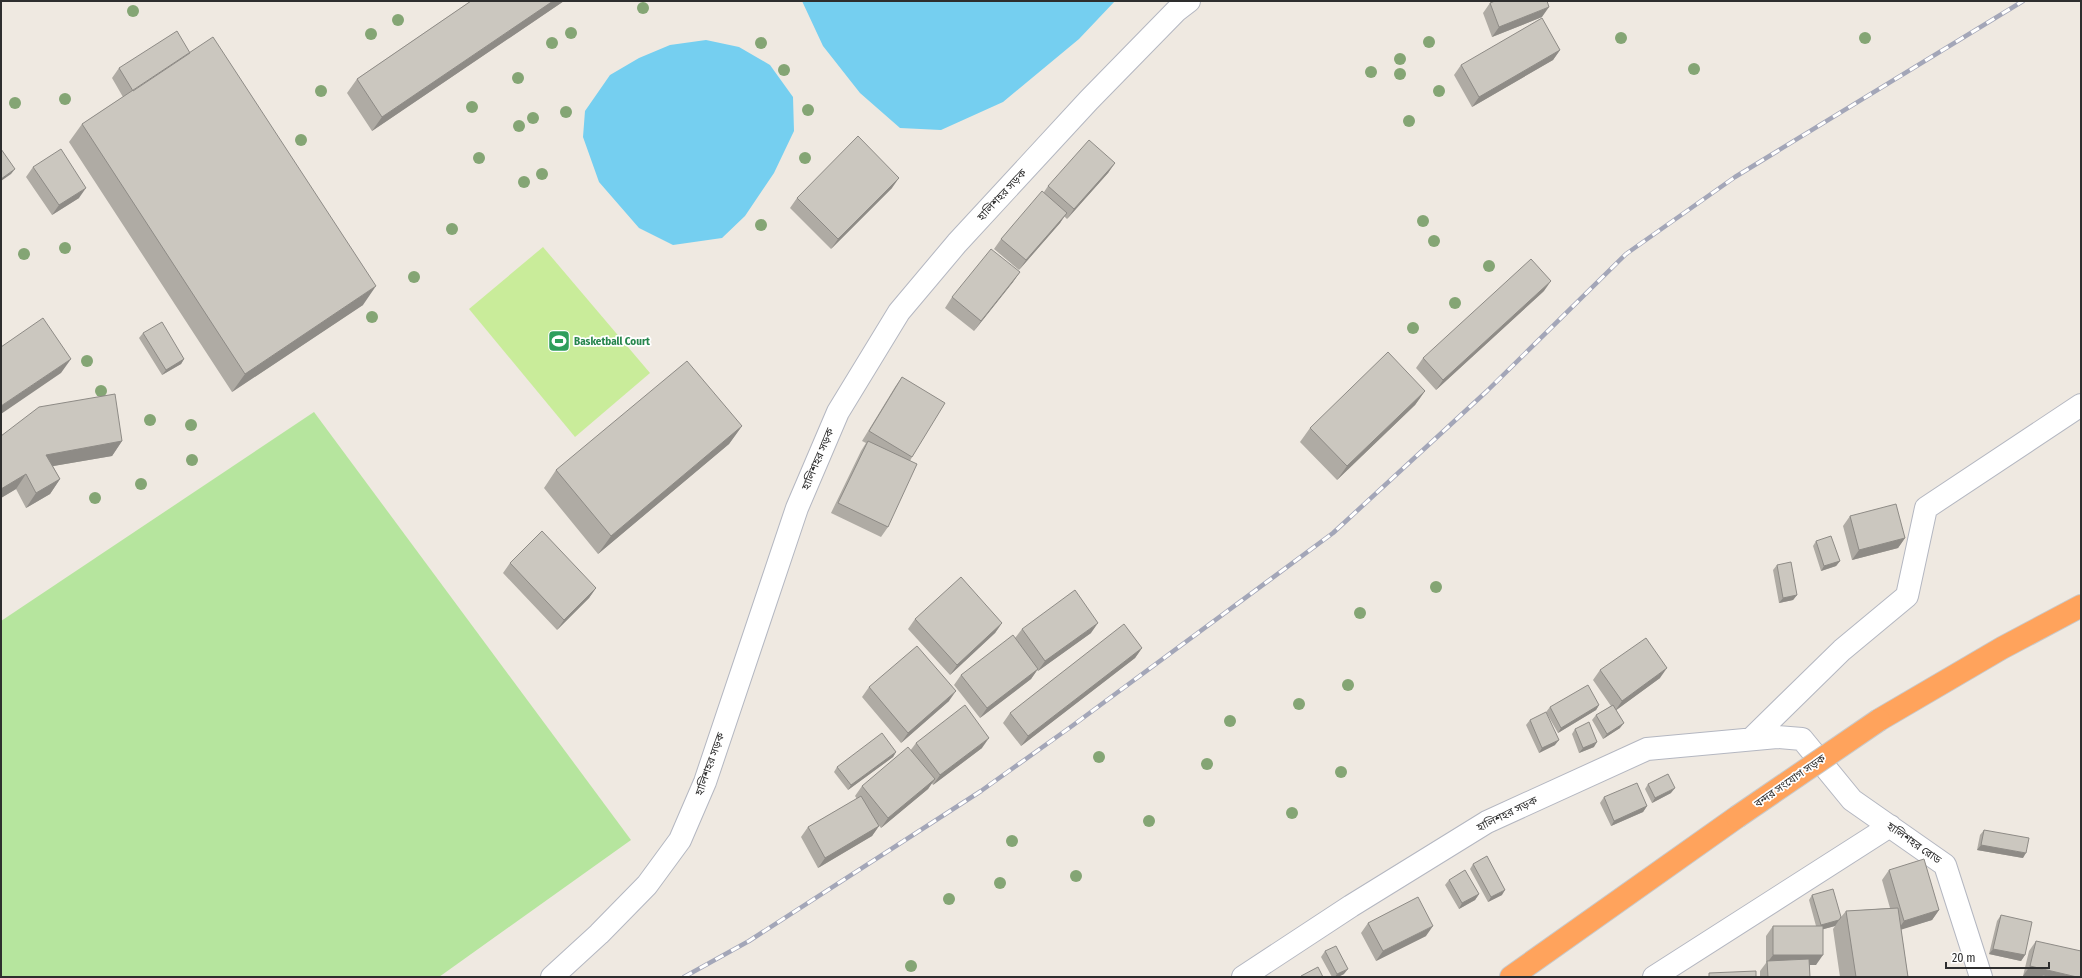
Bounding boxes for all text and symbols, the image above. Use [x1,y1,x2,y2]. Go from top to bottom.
street label: হালিশহর সড়ক [974,166,1029,224]
sports icon: Basketball Court [546,328,572,354]
place label: Basketball Court [574,335,650,348]
street label: হালিশহর সড়ক [799,426,837,493]
street label: হালিশহর সড়ক [692,731,727,798]
street label: বন্দর সংযোগ সড়ক [1751,752,1828,811]
street label: হালিশহর সড়ক [1474,794,1540,835]
street label: হালিশহর রোড [1883,819,1944,867]
scale bar [1946,944,2049,970]
text: 20 m [1952,951,1976,965]

